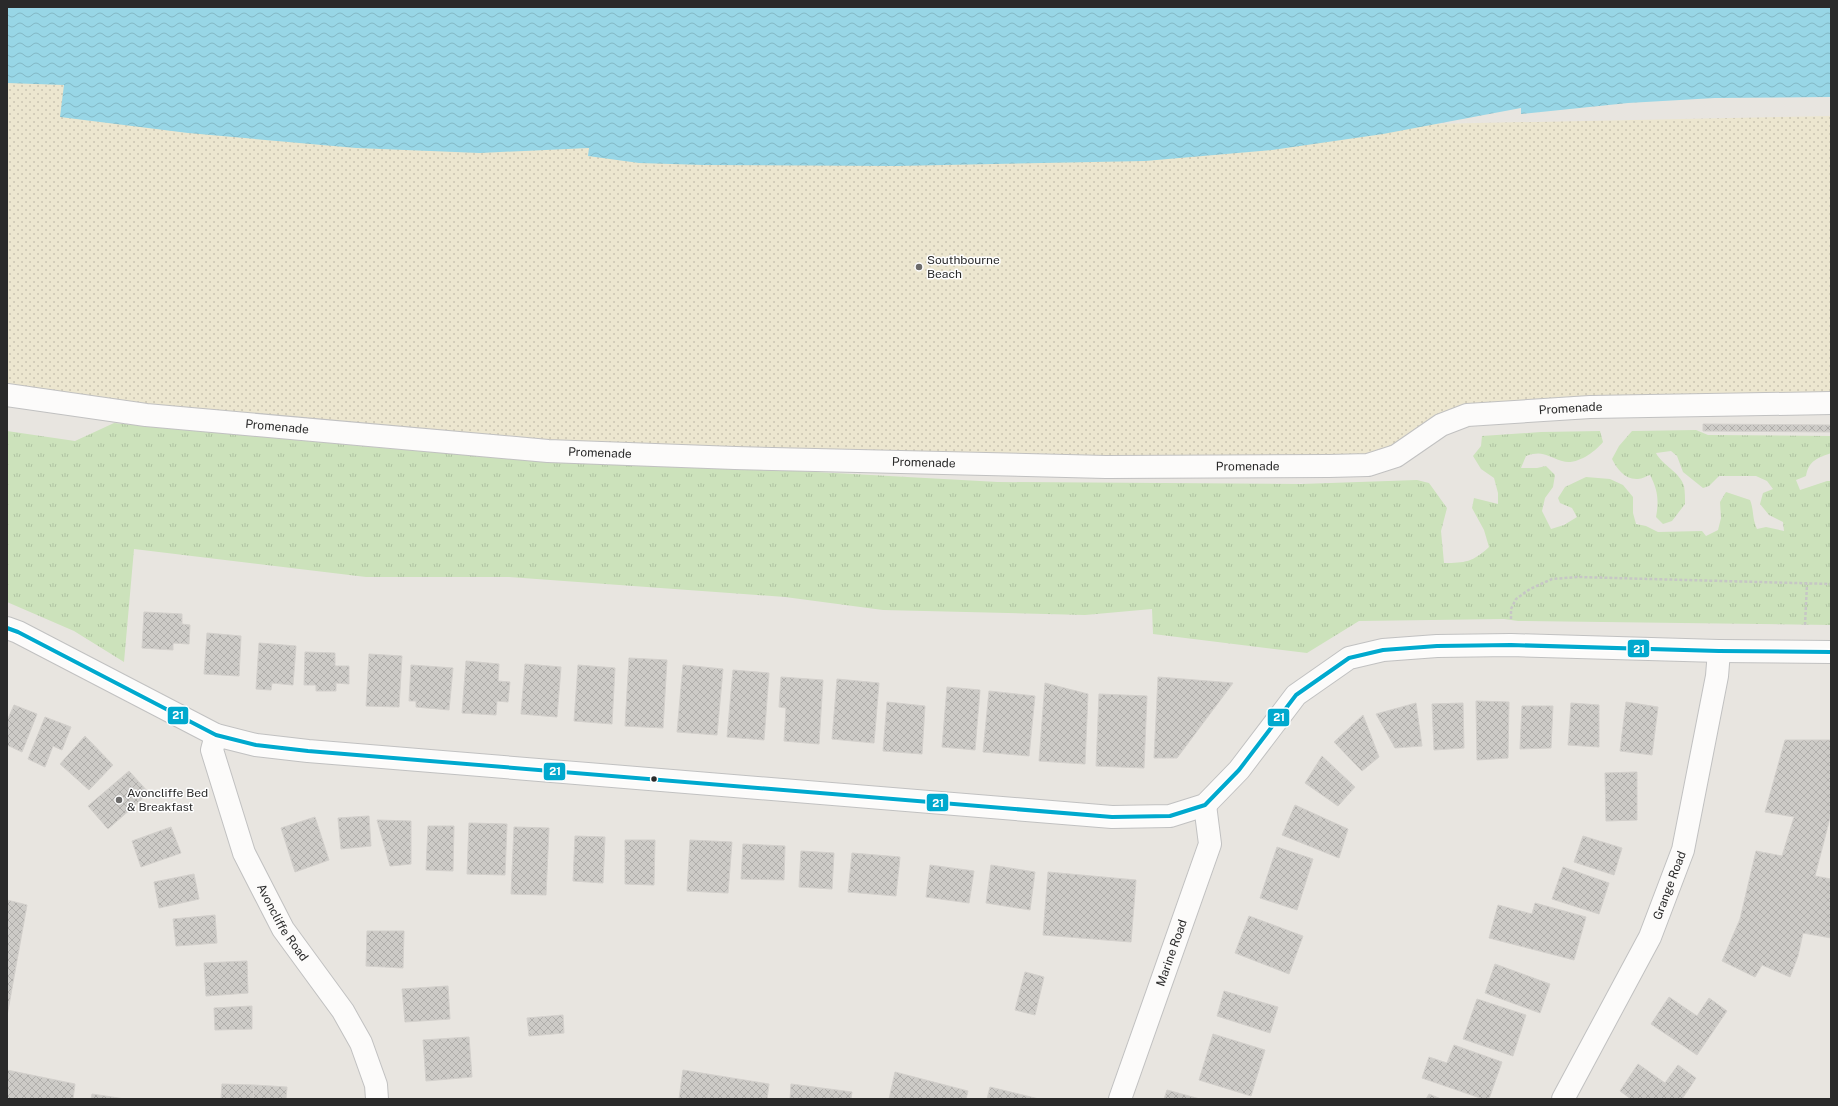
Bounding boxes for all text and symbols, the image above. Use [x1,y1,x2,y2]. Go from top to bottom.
place label: Southbourne Beach [927,253,1000,281]
marker: Southbourne Beach [914,262,924,272]
street label: Promenade [1538,400,1603,417]
street label: Promenade [245,417,310,437]
street label: Promenade [568,445,632,461]
street label: Promenade [892,455,956,470]
street label: Promenade [1216,459,1280,474]
line badge: 21 [1627,639,1650,658]
text: 21 [1633,643,1645,655]
line badge: 21 [167,706,189,725]
line badge: 21 [1267,708,1290,727]
text: 21 [172,709,184,721]
text: 21 [1273,711,1285,723]
line badge: 21 [543,762,566,781]
text: 21 [549,765,561,777]
unlabelled marker [649,774,659,784]
place label: Avoncliffe Bed & Breakfast [127,786,208,814]
line badge: 21 [926,793,949,812]
marker: Avoncliffe Bed & Breakfast [114,795,124,805]
text: 21 [932,797,944,809]
street label: Grange Road [1650,849,1689,922]
street label: Avoncliffe Road [254,882,311,964]
street label: Marine Road [1153,917,1190,988]

